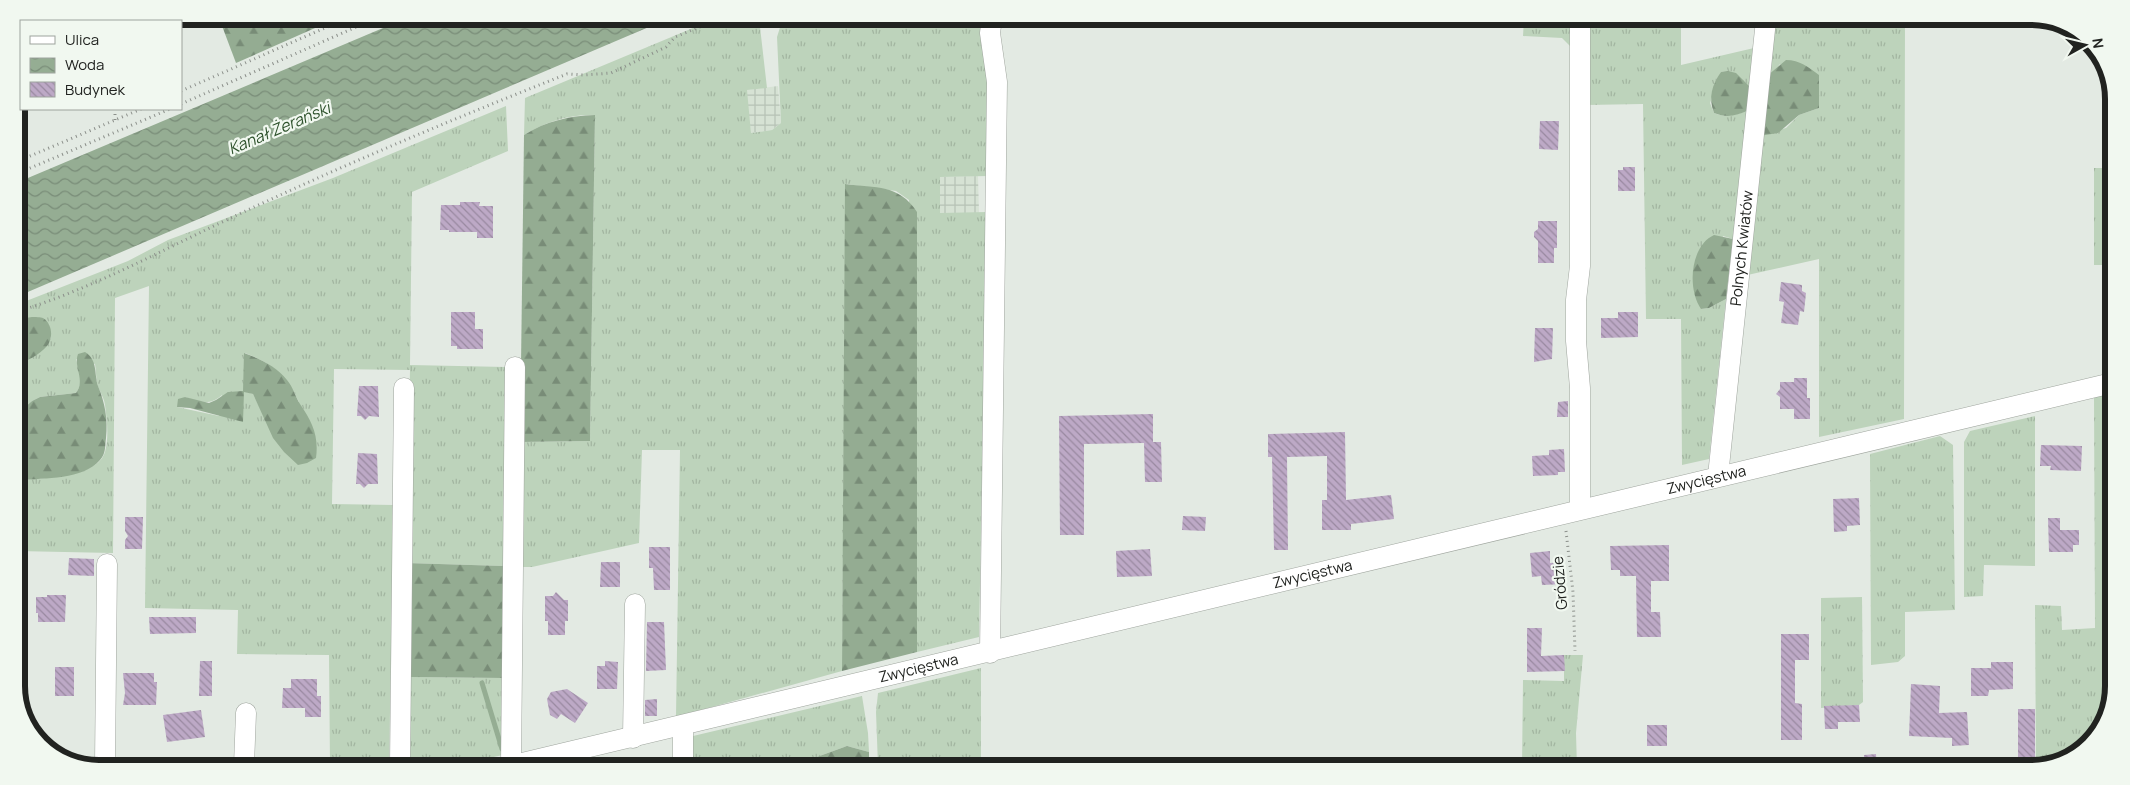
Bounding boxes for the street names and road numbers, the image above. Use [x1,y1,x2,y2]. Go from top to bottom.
street label: Polnych Kwiatów [1725,189,1758,307]
street label: Zwycięstwa [1664,460,1748,499]
street label: Zwycięstwa [1271,554,1354,593]
street label: Gródzie [1547,555,1572,611]
street label: Zwycięstwa [877,648,960,687]

